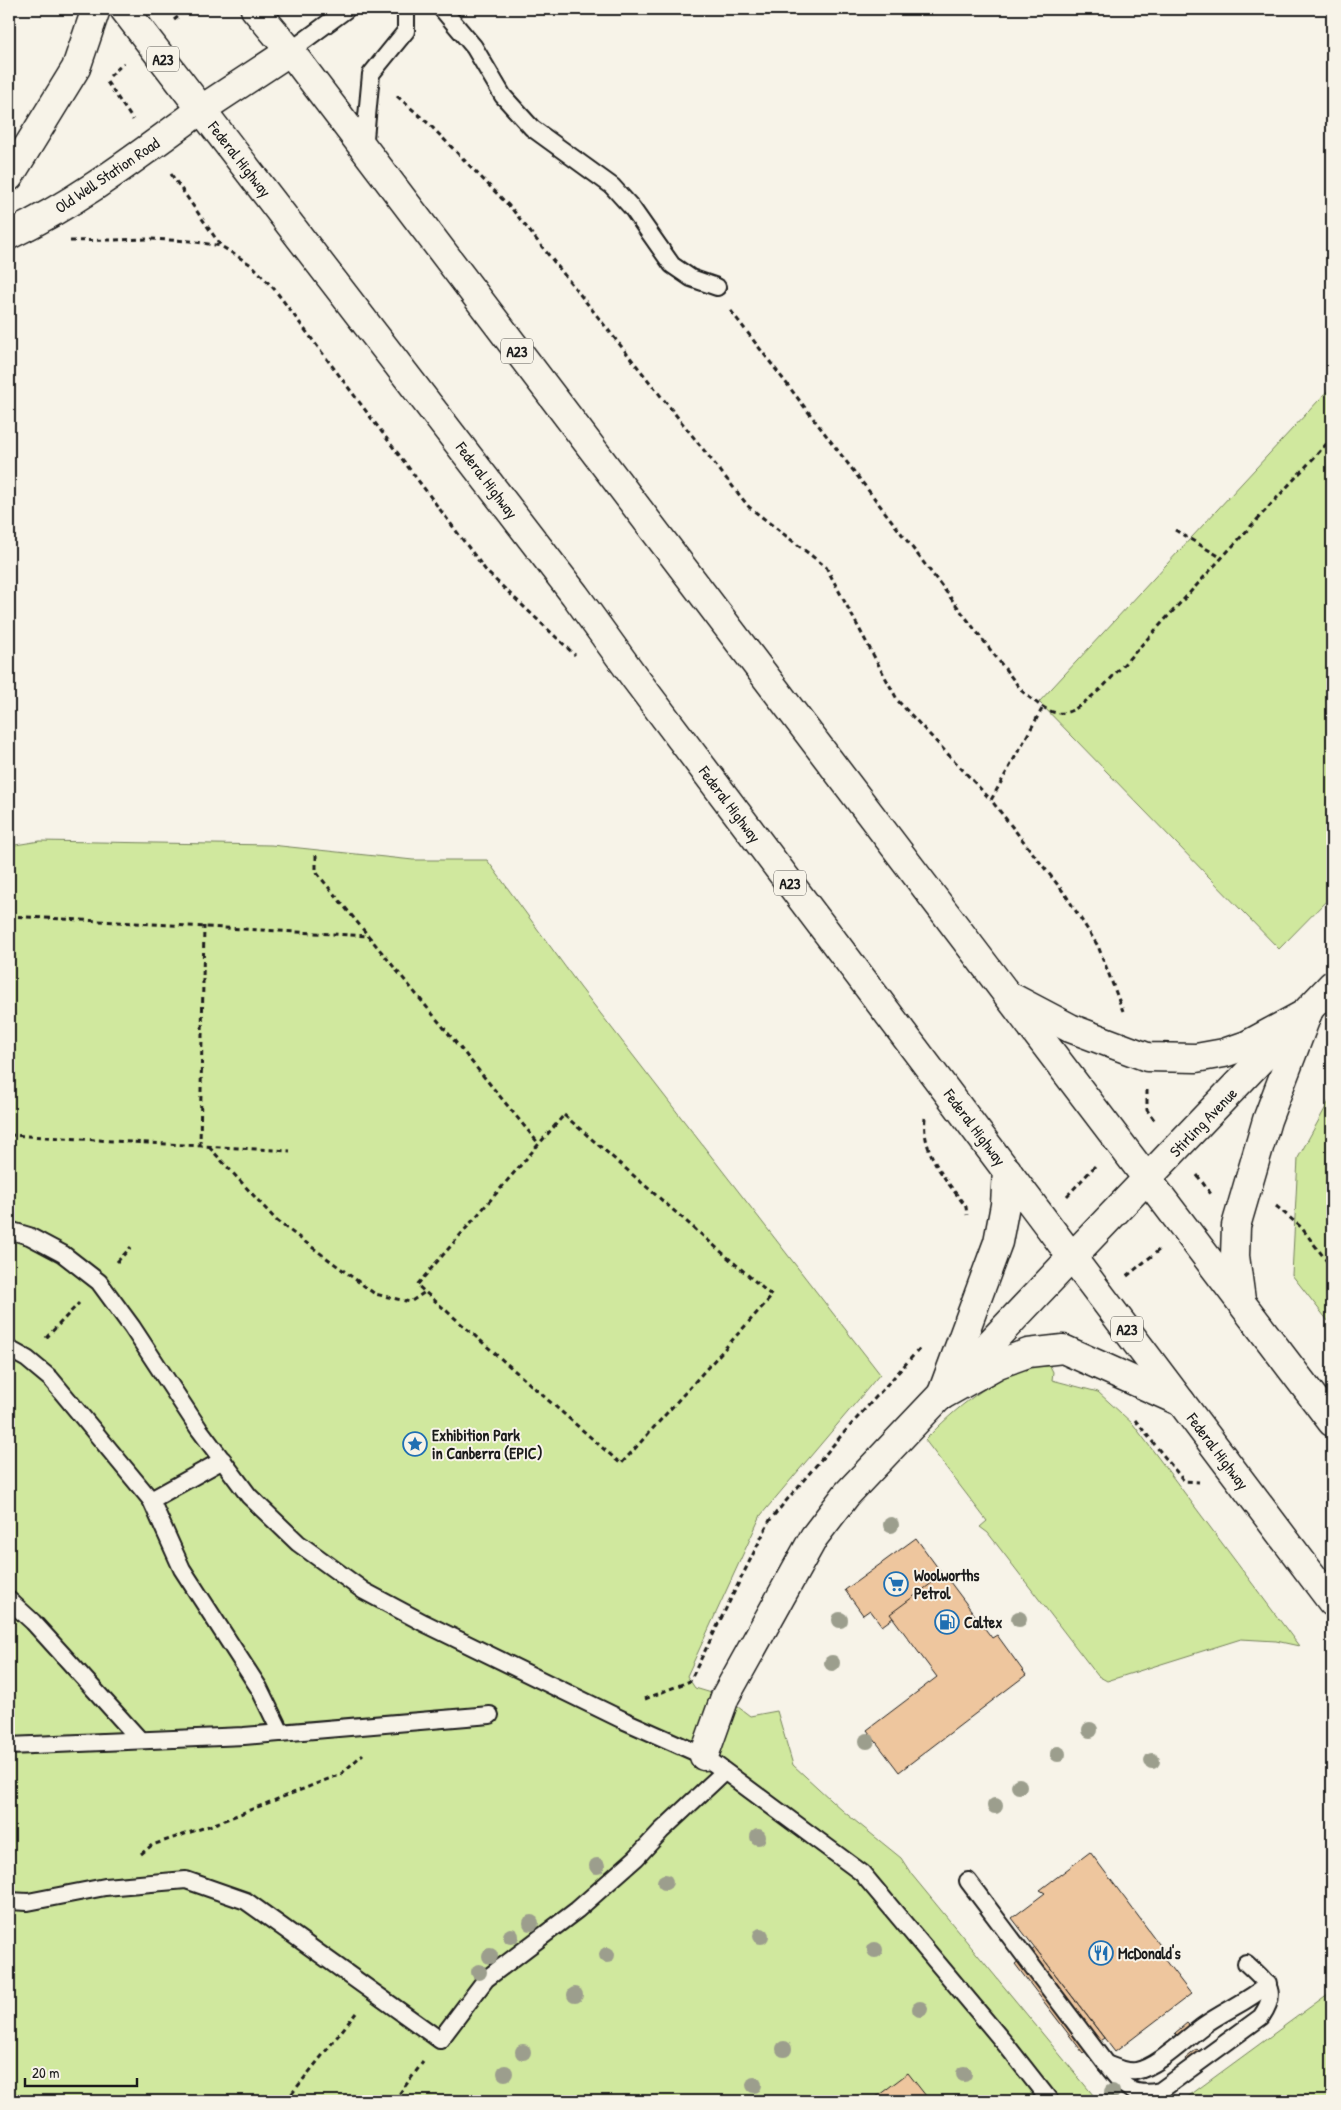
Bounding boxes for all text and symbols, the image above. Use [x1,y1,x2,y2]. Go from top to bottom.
road number: A23 [147,46,179,72]
street label: Federal Highway [203,116,277,202]
street label: Old Well Station Road [50,132,164,218]
road number: A23 [501,338,533,364]
street label: Federal Highway [450,436,523,523]
street label: Federal Highway [693,760,766,847]
road number: A23 [774,870,806,896]
street label: Stirling Avenue [1164,1082,1242,1162]
street label: Federal Highway [938,1083,1011,1170]
road number: A23 [1111,1316,1143,1342]
street label: Federal Highway [1181,1407,1254,1494]
place label: Exhibition Park in Canberra (EPIC) [432,1424,543,1464]
place icon: Exhibition Park in Canberra (EPIC) [402,1431,428,1457]
place label: Woolworths Petrol [914,1564,980,1604]
supermarket icon: Woolworths Petrol [883,1571,909,1597]
fuel station icon: Caltex [934,1609,960,1635]
place label: Caltex [964,1611,1002,1633]
restaurant icon: McDonald's [1088,1940,1114,1966]
place label: McDonald's [1118,1942,1181,1964]
scale bar [25,2055,138,2087]
text: 20 m [32,2062,59,2083]

